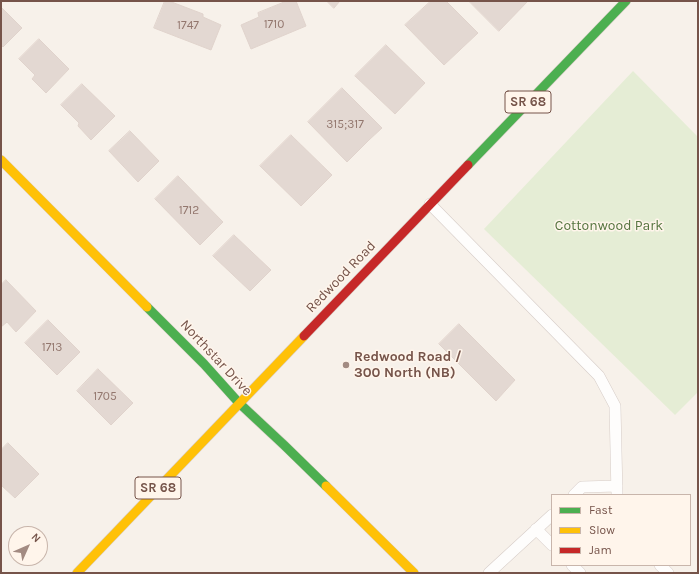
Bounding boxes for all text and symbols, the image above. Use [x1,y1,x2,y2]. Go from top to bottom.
house number: 1710 [264,18,284,32]
house number: 1747 [177,19,199,33]
road number: SR 68 [505,91,551,113]
house number: 315;317 [326,118,364,132]
house number: 1712 [179,204,199,218]
park label: Cottonwood Park [555,218,663,234]
street label: Redwood Road [303,238,379,316]
street label: Northstar Drive [177,317,255,399]
house number: 1713 [42,341,62,355]
place label: Redwood Road / 300 North (NB) [354,349,461,382]
marker: Redwood Road / 300 North (NB) [341,360,351,370]
house number: 1705 [93,390,117,404]
road number: SR 68 [135,477,181,499]
legend [551,494,691,566]
text: Fast [589,503,612,517]
text: Slow [589,523,615,537]
north arrow [8,526,48,566]
text: N [29,530,44,545]
text: Jam [589,543,612,557]

